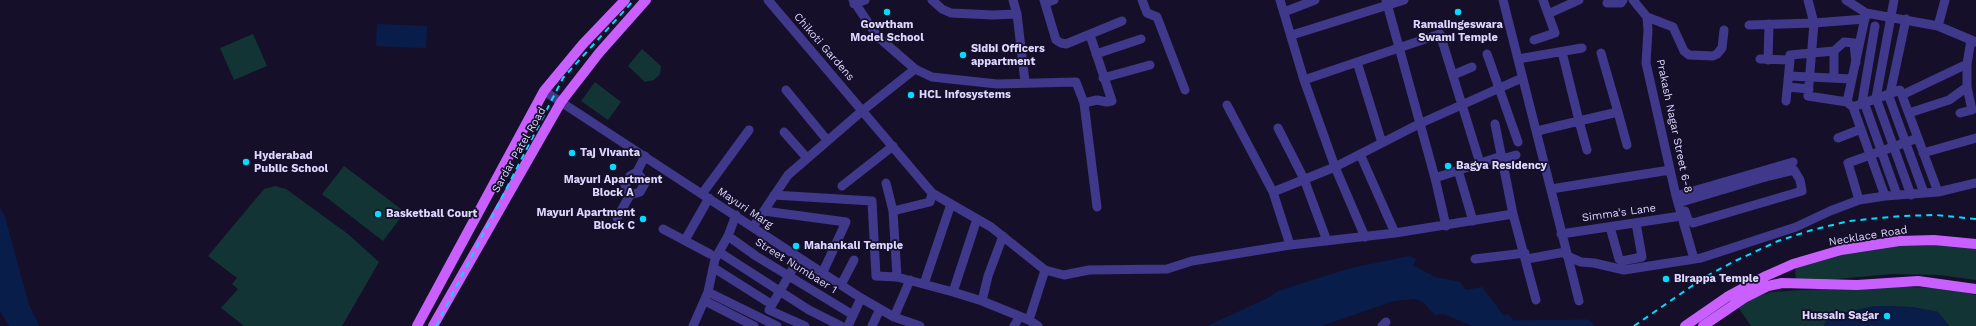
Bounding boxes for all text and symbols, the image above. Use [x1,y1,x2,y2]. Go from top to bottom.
marker: Gowtham Model School [882,7,892,17]
marker: Ramalingeswara Swami Temple [1453,7,1463,17]
street label: Chikoti Gardens [791,10,857,84]
place label: Gowtham Model School [850,18,924,44]
place label: Ramalingeswara Swami Temple [1413,18,1503,44]
place label: Sidbi Officers appartment [971,42,1045,68]
marker: Sidbi Officers appartment [958,50,968,60]
street label: Prakash Nagar Street 6-8 [1653,58,1695,194]
place label: HCL Infosystems [919,88,1011,102]
marker: HCL Infosystems [906,90,916,100]
street label: Sardar Patel Road [489,105,549,195]
place label: Taj Vivanta [580,146,640,160]
marker: Taj Vivanta [567,148,577,158]
place label: Hyderabad Public School [254,149,328,175]
marker: Hyderabad Public School [241,157,251,167]
place label: Bagya Residency [1456,159,1547,173]
marker: Bagya Residency [1443,161,1453,171]
marker: Mayuri Apartment Block A [608,162,618,172]
place label: Mayuri Apartment Block A [564,173,662,199]
street label: Mayuri Marg [715,184,775,232]
street label: Simma's Lane [1581,201,1657,225]
place label: Mayuri Apartment Block C [537,206,635,232]
place label: Basketball Court [386,207,477,221]
marker: Basketball Court [373,209,383,219]
marker: Mayuri Apartment Block C [638,214,648,224]
street label: Necklace Road [1828,223,1908,249]
street label: Street Numbaer 1 [753,235,839,297]
place label: Mahankali Temple [804,239,903,253]
marker: Mahankali Temple [791,241,801,251]
place label: Birappa Temple [1674,272,1759,286]
marker: Birappa Temple [1661,274,1671,284]
place label: Hussain Sagar [1802,309,1879,323]
marker: Hussain Sagar [1882,311,1892,321]

